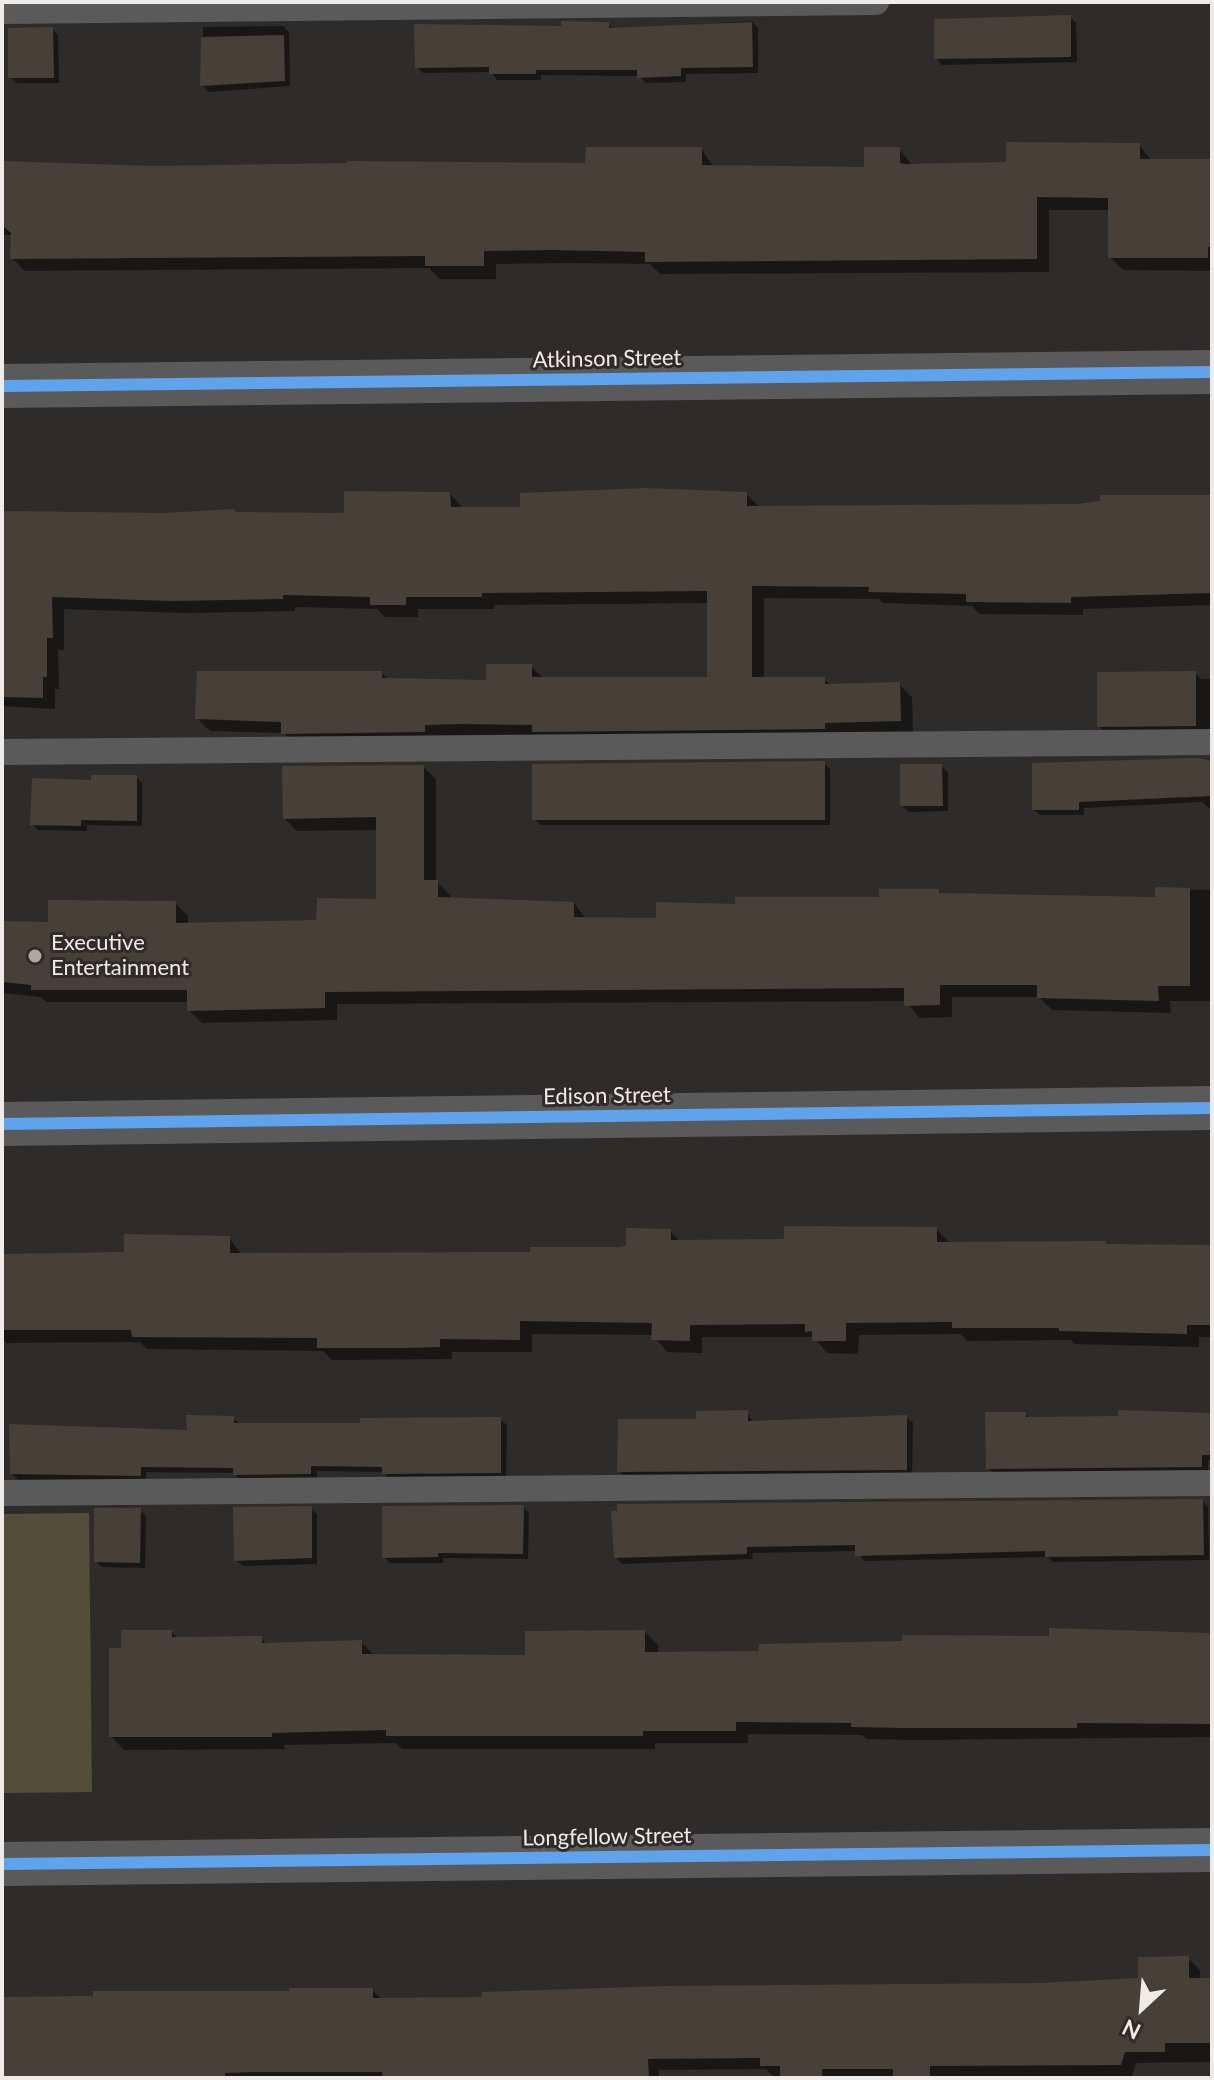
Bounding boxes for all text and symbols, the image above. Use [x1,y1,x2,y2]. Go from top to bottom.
street label: Atkinson Street [532,345,682,373]
place label: Executive Entertainment [51,930,189,982]
marker: Executive Entertainment [26,947,44,965]
street label: Edison Street [543,1082,671,1110]
street label: Longfellow Street [522,1822,692,1852]
north arrow [1102,1968,1182,2048]
text: N [1118,2014,1145,2046]

